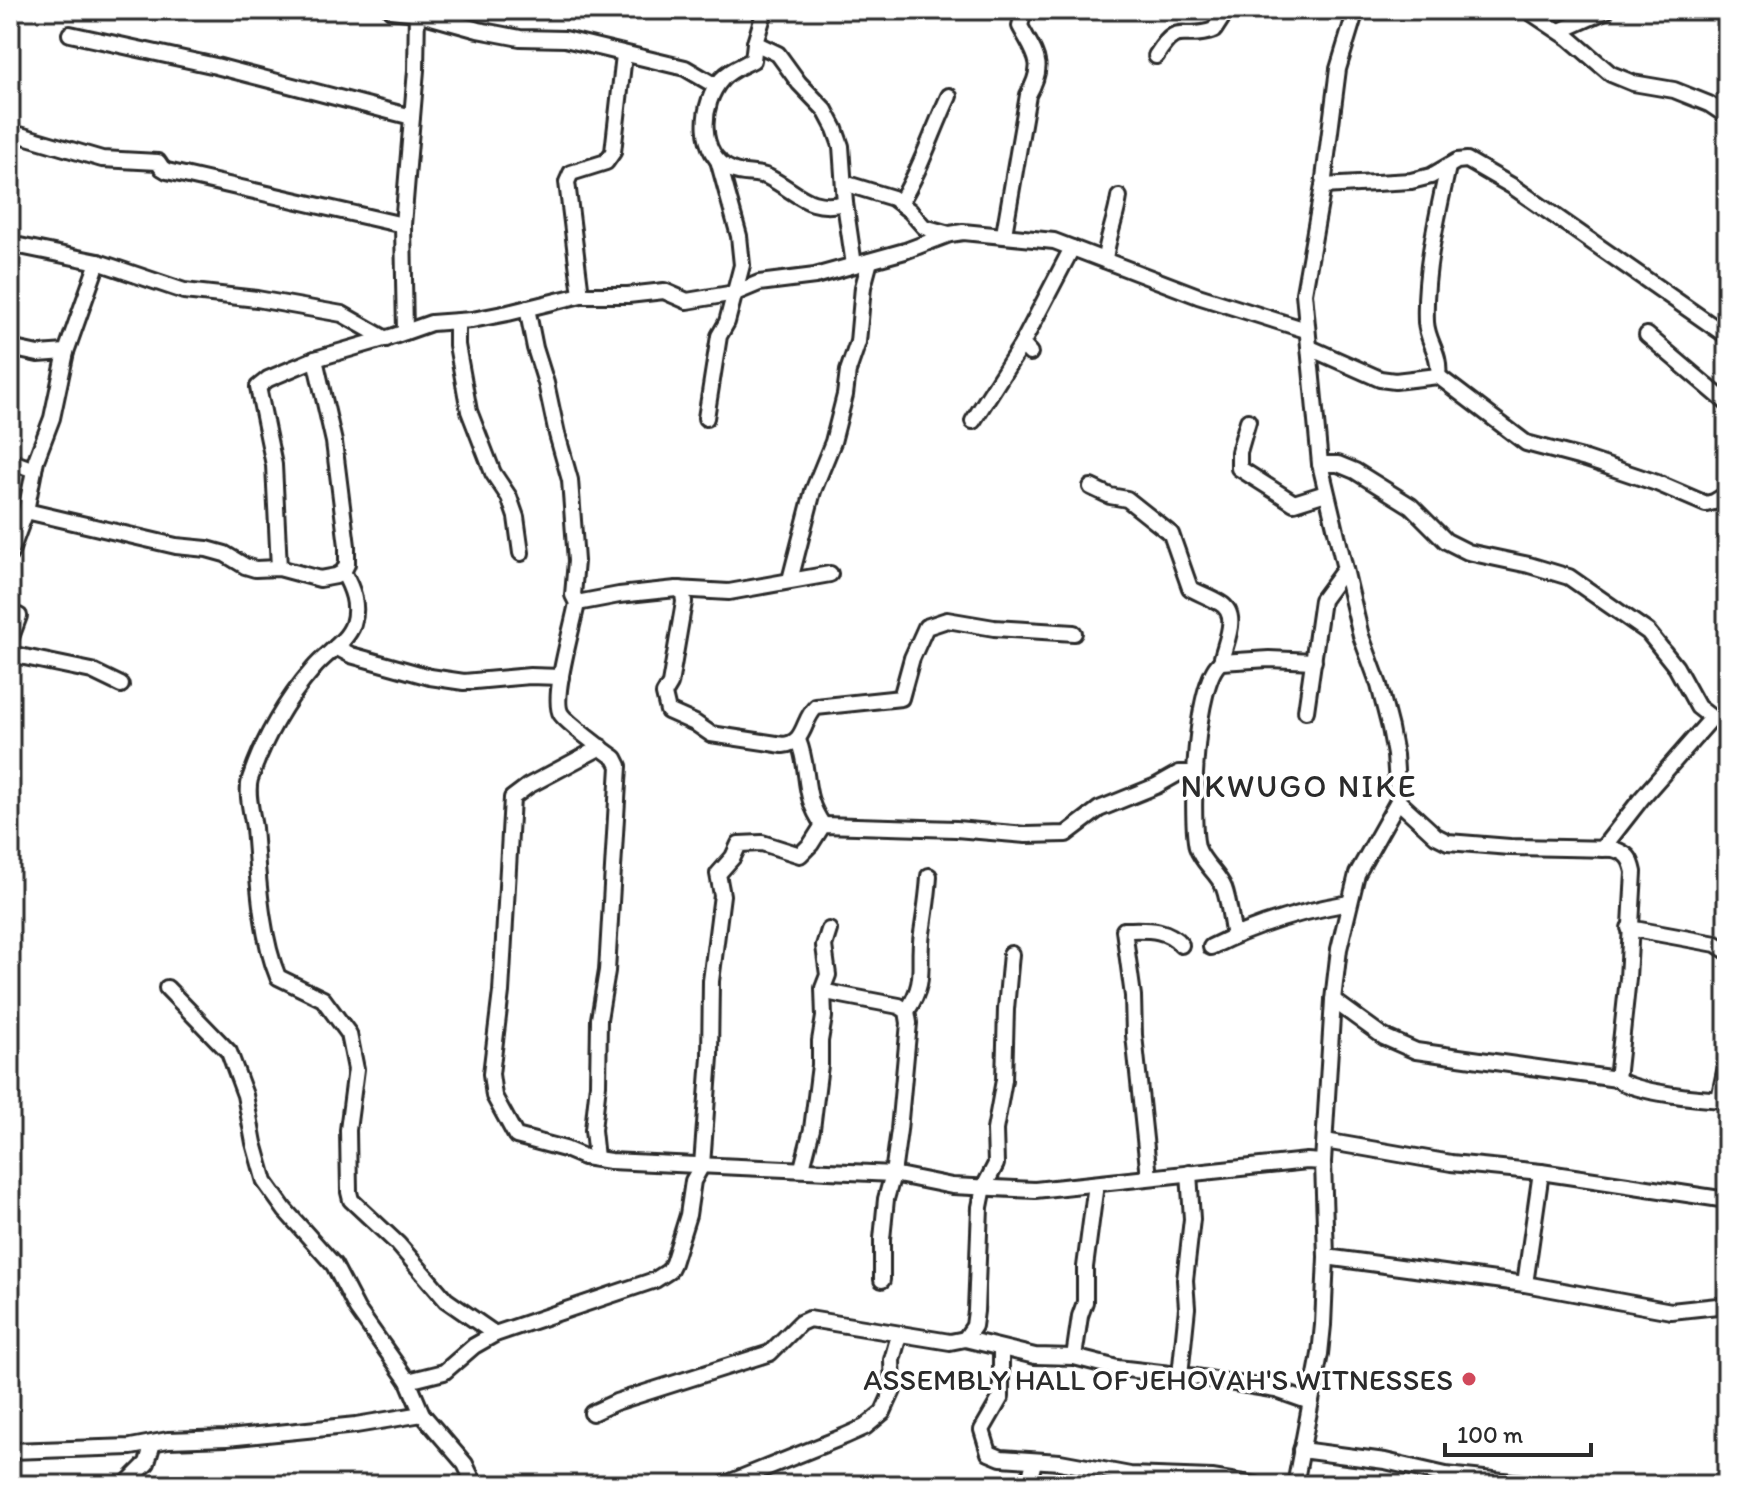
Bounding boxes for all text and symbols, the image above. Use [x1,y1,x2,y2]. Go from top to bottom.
district label: NKWUGO NIKE [1181,767,1417,805]
place label: ASSEMBLY HALL OF JEHOVAH'S WITNESSES [863,1361,1453,1398]
marker: ASSEMBLY HALL OF JEHOVAH'S WITNESSES [1460,1370,1478,1388]
scale bar [1445,1407,1591,1457]
text: 100 m [1457,1420,1523,1449]

